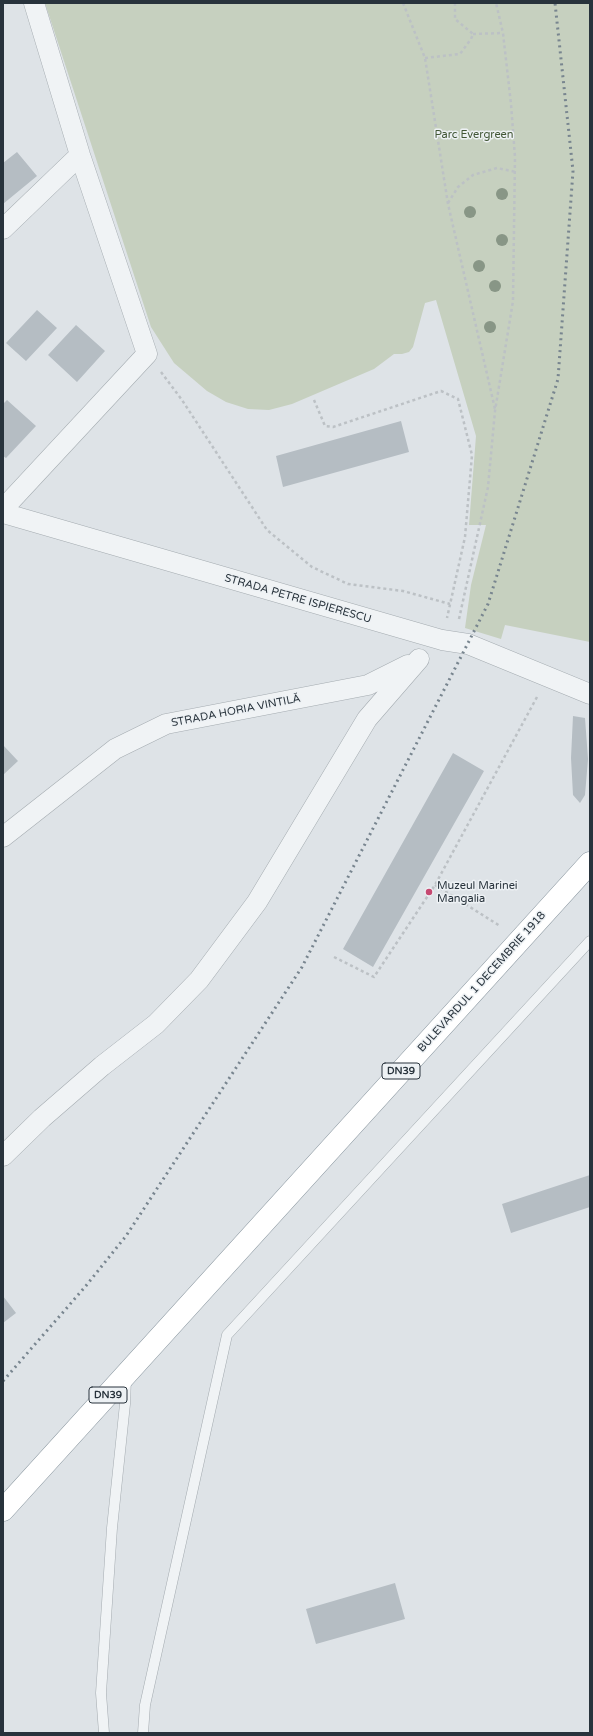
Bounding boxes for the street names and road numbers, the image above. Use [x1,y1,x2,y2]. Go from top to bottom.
street label: STRADA PETRE ISPIERESCU [223,572,373,626]
street label: STRADA HORIA VINTILĂ [170,692,302,730]
street label: BULEVARDUL 1 DECEMBRIE 1918 [415,909,549,1055]
road number: DN39 [382,1063,420,1079]
road number: DN39 [89,1387,127,1403]

